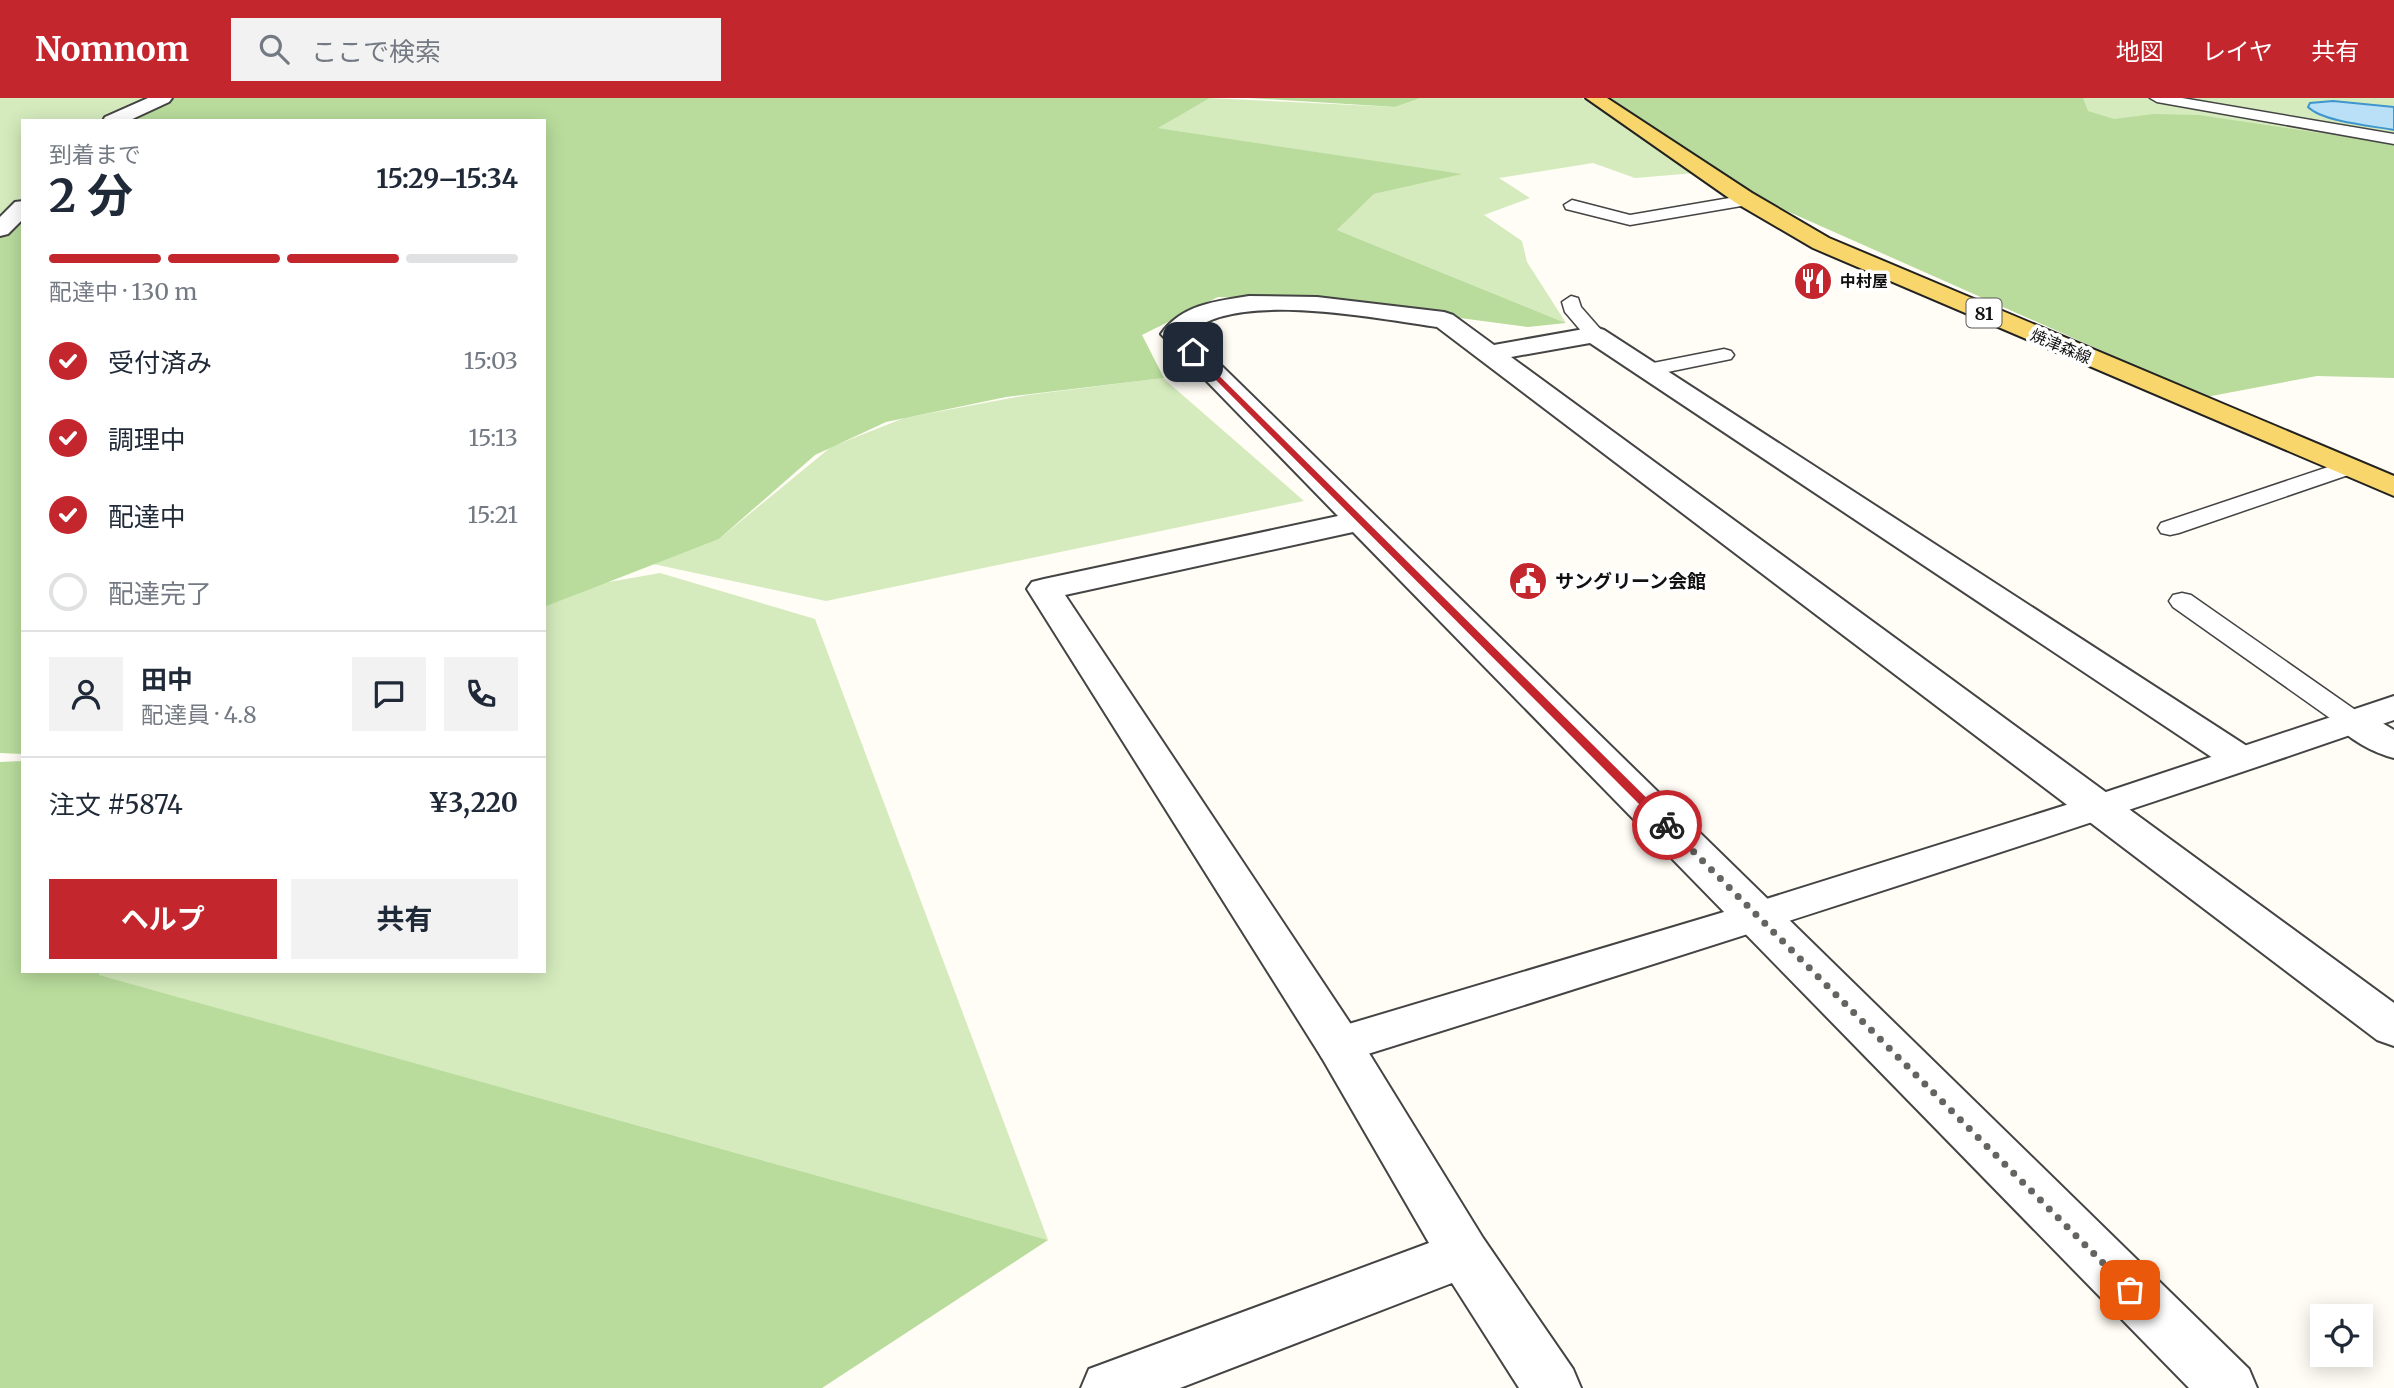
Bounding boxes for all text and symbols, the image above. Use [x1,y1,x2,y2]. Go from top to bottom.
search box [231,18,721,81]
text: Nomnom [35,29,189,70]
icon: search [255,30,293,68]
text: ここで検索 [311,35,441,68]
text: 地図 [2116,36,2164,67]
text: レイヤ [2202,36,2273,67]
text: 共有 [2311,36,2359,67]
text: 到着まで [49,140,141,169]
text: 15:29–15:34 [376,162,518,195]
text: 2 分 [49,167,133,225]
restaurant icon: 中村屋 [1792,260,1834,302]
place label: 中村屋 [1840,271,1888,291]
text: 配達中 · 130 m [49,277,197,306]
road number: 81 [1966,298,2002,328]
pin [1163,322,1223,382]
street label: 焼津森線 [2028,324,2094,368]
icon: home [1174,333,1212,371]
icon: check [49,342,87,380]
text: 受付済み [108,346,212,379]
text: 15:03 [464,346,518,375]
icon: check [49,419,87,457]
text: 調理中 [108,423,186,456]
text: 15:13 [468,423,518,452]
icon: check [49,496,87,534]
text: 配達中 [108,500,186,533]
text: 15:21 [467,500,518,529]
public building icon: サングリーン会館 [1507,560,1549,602]
place label: サングリーン会館 [1555,569,1706,593]
text: 配達完了 [108,577,212,610]
button: person [49,657,123,731]
button: chat [352,657,426,731]
button: phone [444,657,518,731]
text: 田中 [141,663,193,696]
text: 配達員 · 4.8 [141,700,257,729]
text: ¥3,220 [428,786,518,819]
text: 注文 #5874 [49,788,183,821]
courier [1632,790,1702,860]
icon: bike [1648,806,1686,844]
button: ヘルプ [49,879,277,959]
button: 共有 [291,879,518,959]
pin [2100,1260,2160,1320]
icon: bag [2111,1271,2149,1309]
map controls [2310,1304,2373,1367]
button: locate [2310,1304,2373,1367]

